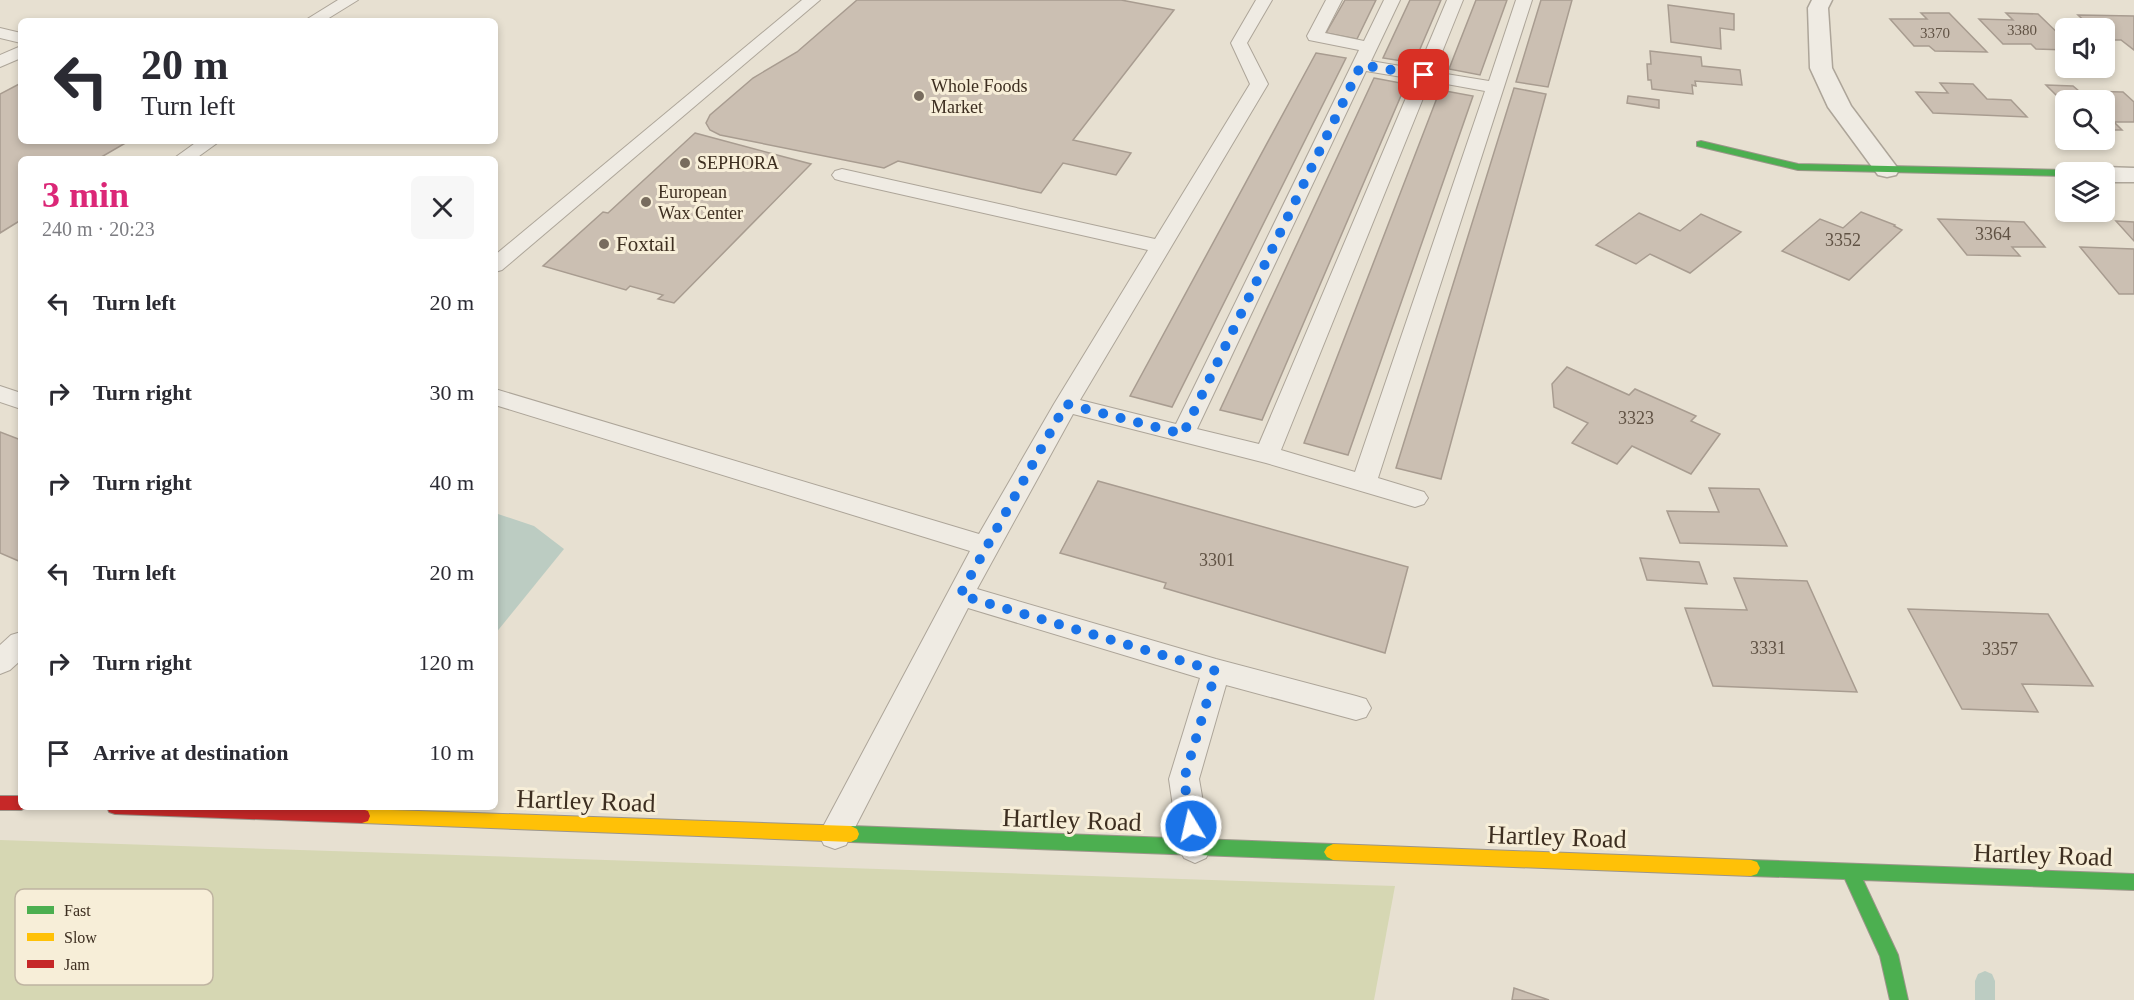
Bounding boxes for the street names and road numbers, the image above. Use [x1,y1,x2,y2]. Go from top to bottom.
street label: Hartley Road [516,784,656,818]
street label: Hartley Road [1002,803,1142,837]
street label: Hartley Road [1487,820,1627,854]
street label: Hartley Road [1973,838,2113,872]

